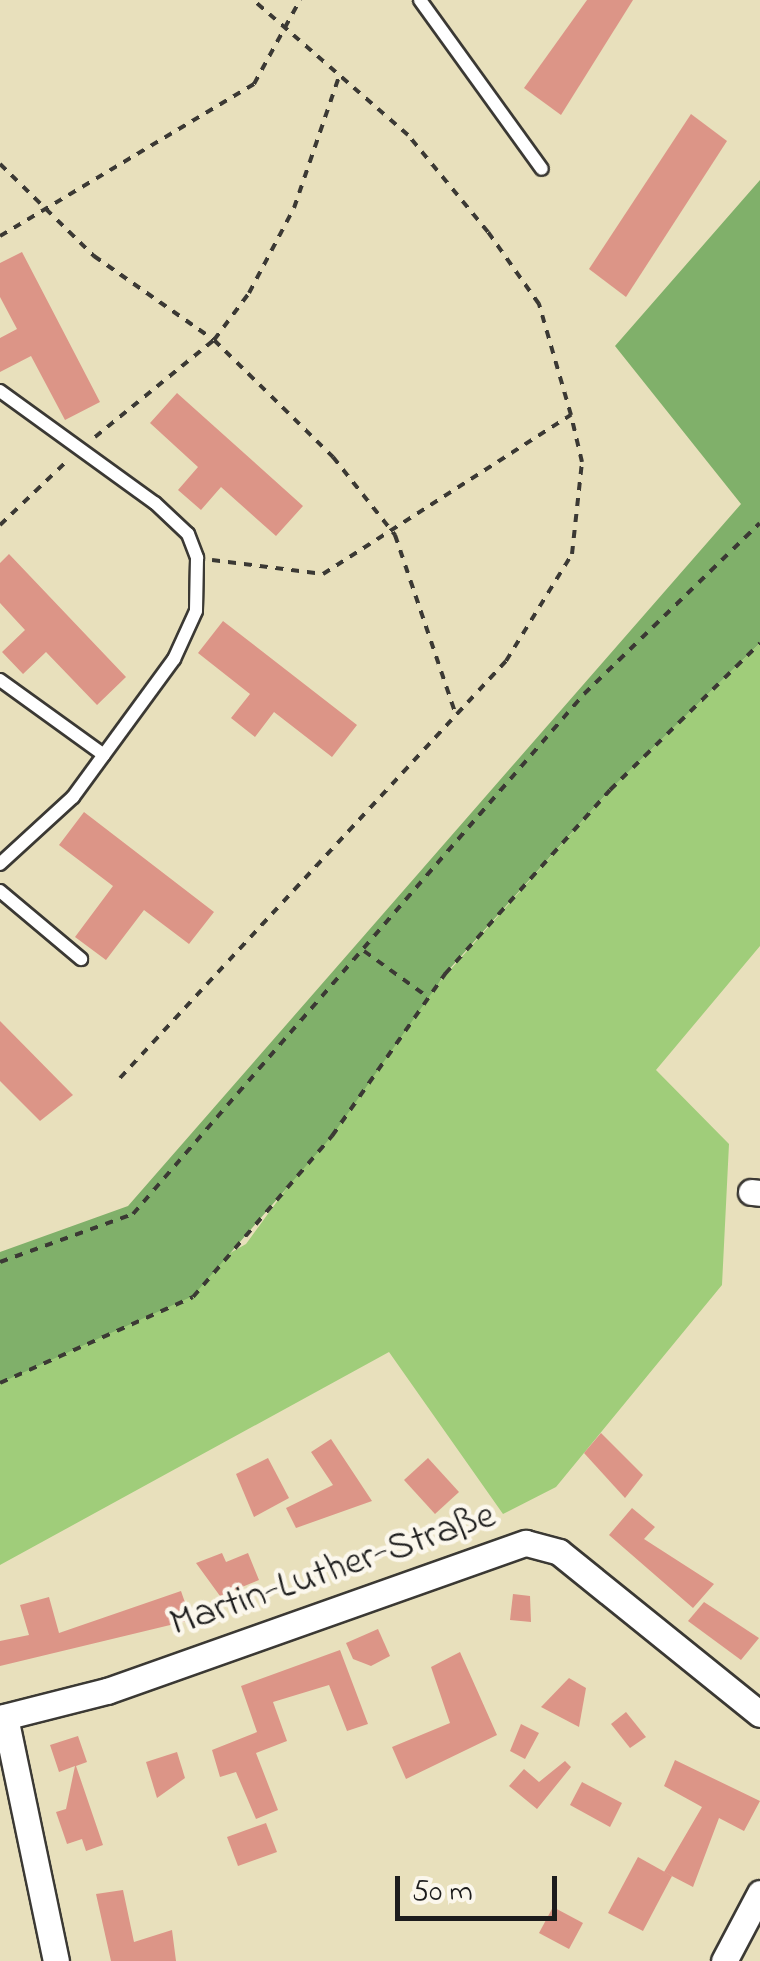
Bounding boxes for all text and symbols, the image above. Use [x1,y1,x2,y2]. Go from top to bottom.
street label: Martin-Luther-Straße [164,1493,502,1649]
scale bar [400,1856,562,1918]
text: 50 m [412,1871,473,1915]

